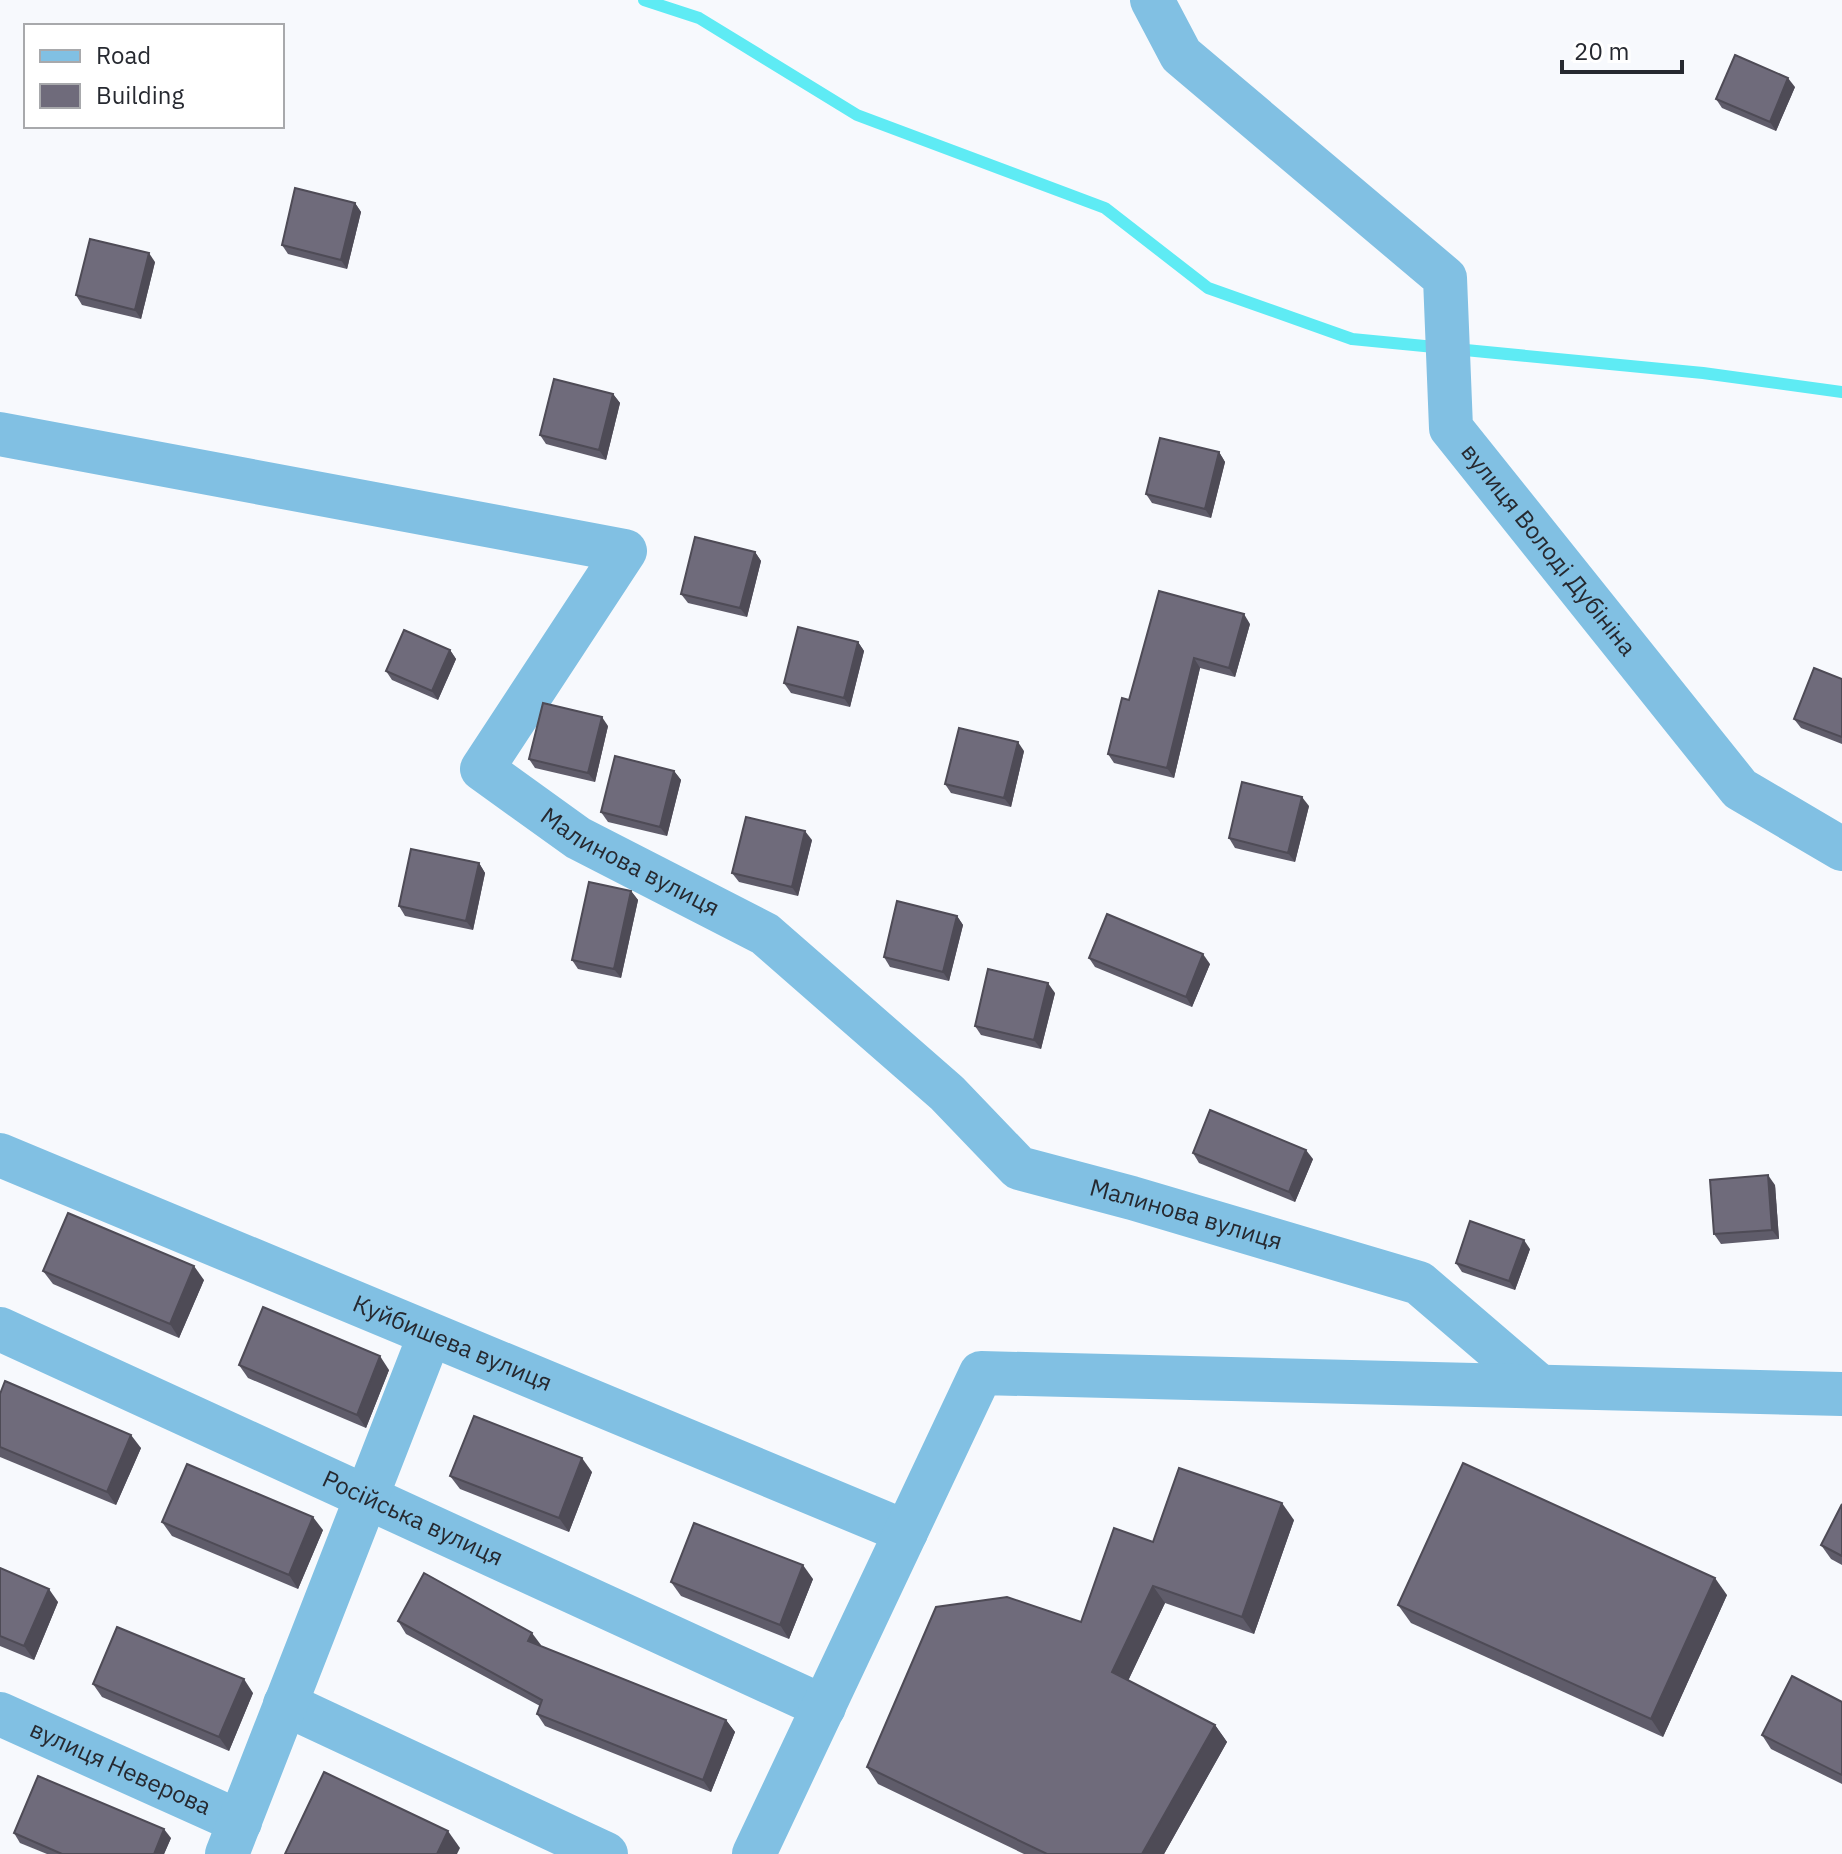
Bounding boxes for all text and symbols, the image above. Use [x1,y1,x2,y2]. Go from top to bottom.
legend [24,24,284,128]
scale bar [1562,24,1682,74]
text: 20 m [1574,35,1629,67]
text: Road [96,39,151,71]
text: Building [96,79,184,111]
street label: вулиця Володі Дубініна [1455,436,1644,662]
street label: Малинова вулиця [535,799,725,923]
street label: Малинова вулиця [1086,1170,1287,1257]
street label: Куйбишева вулиця [348,1287,557,1398]
street label: Російська вулиця [318,1462,509,1573]
street label: вулиця Неверова [25,1713,217,1822]

